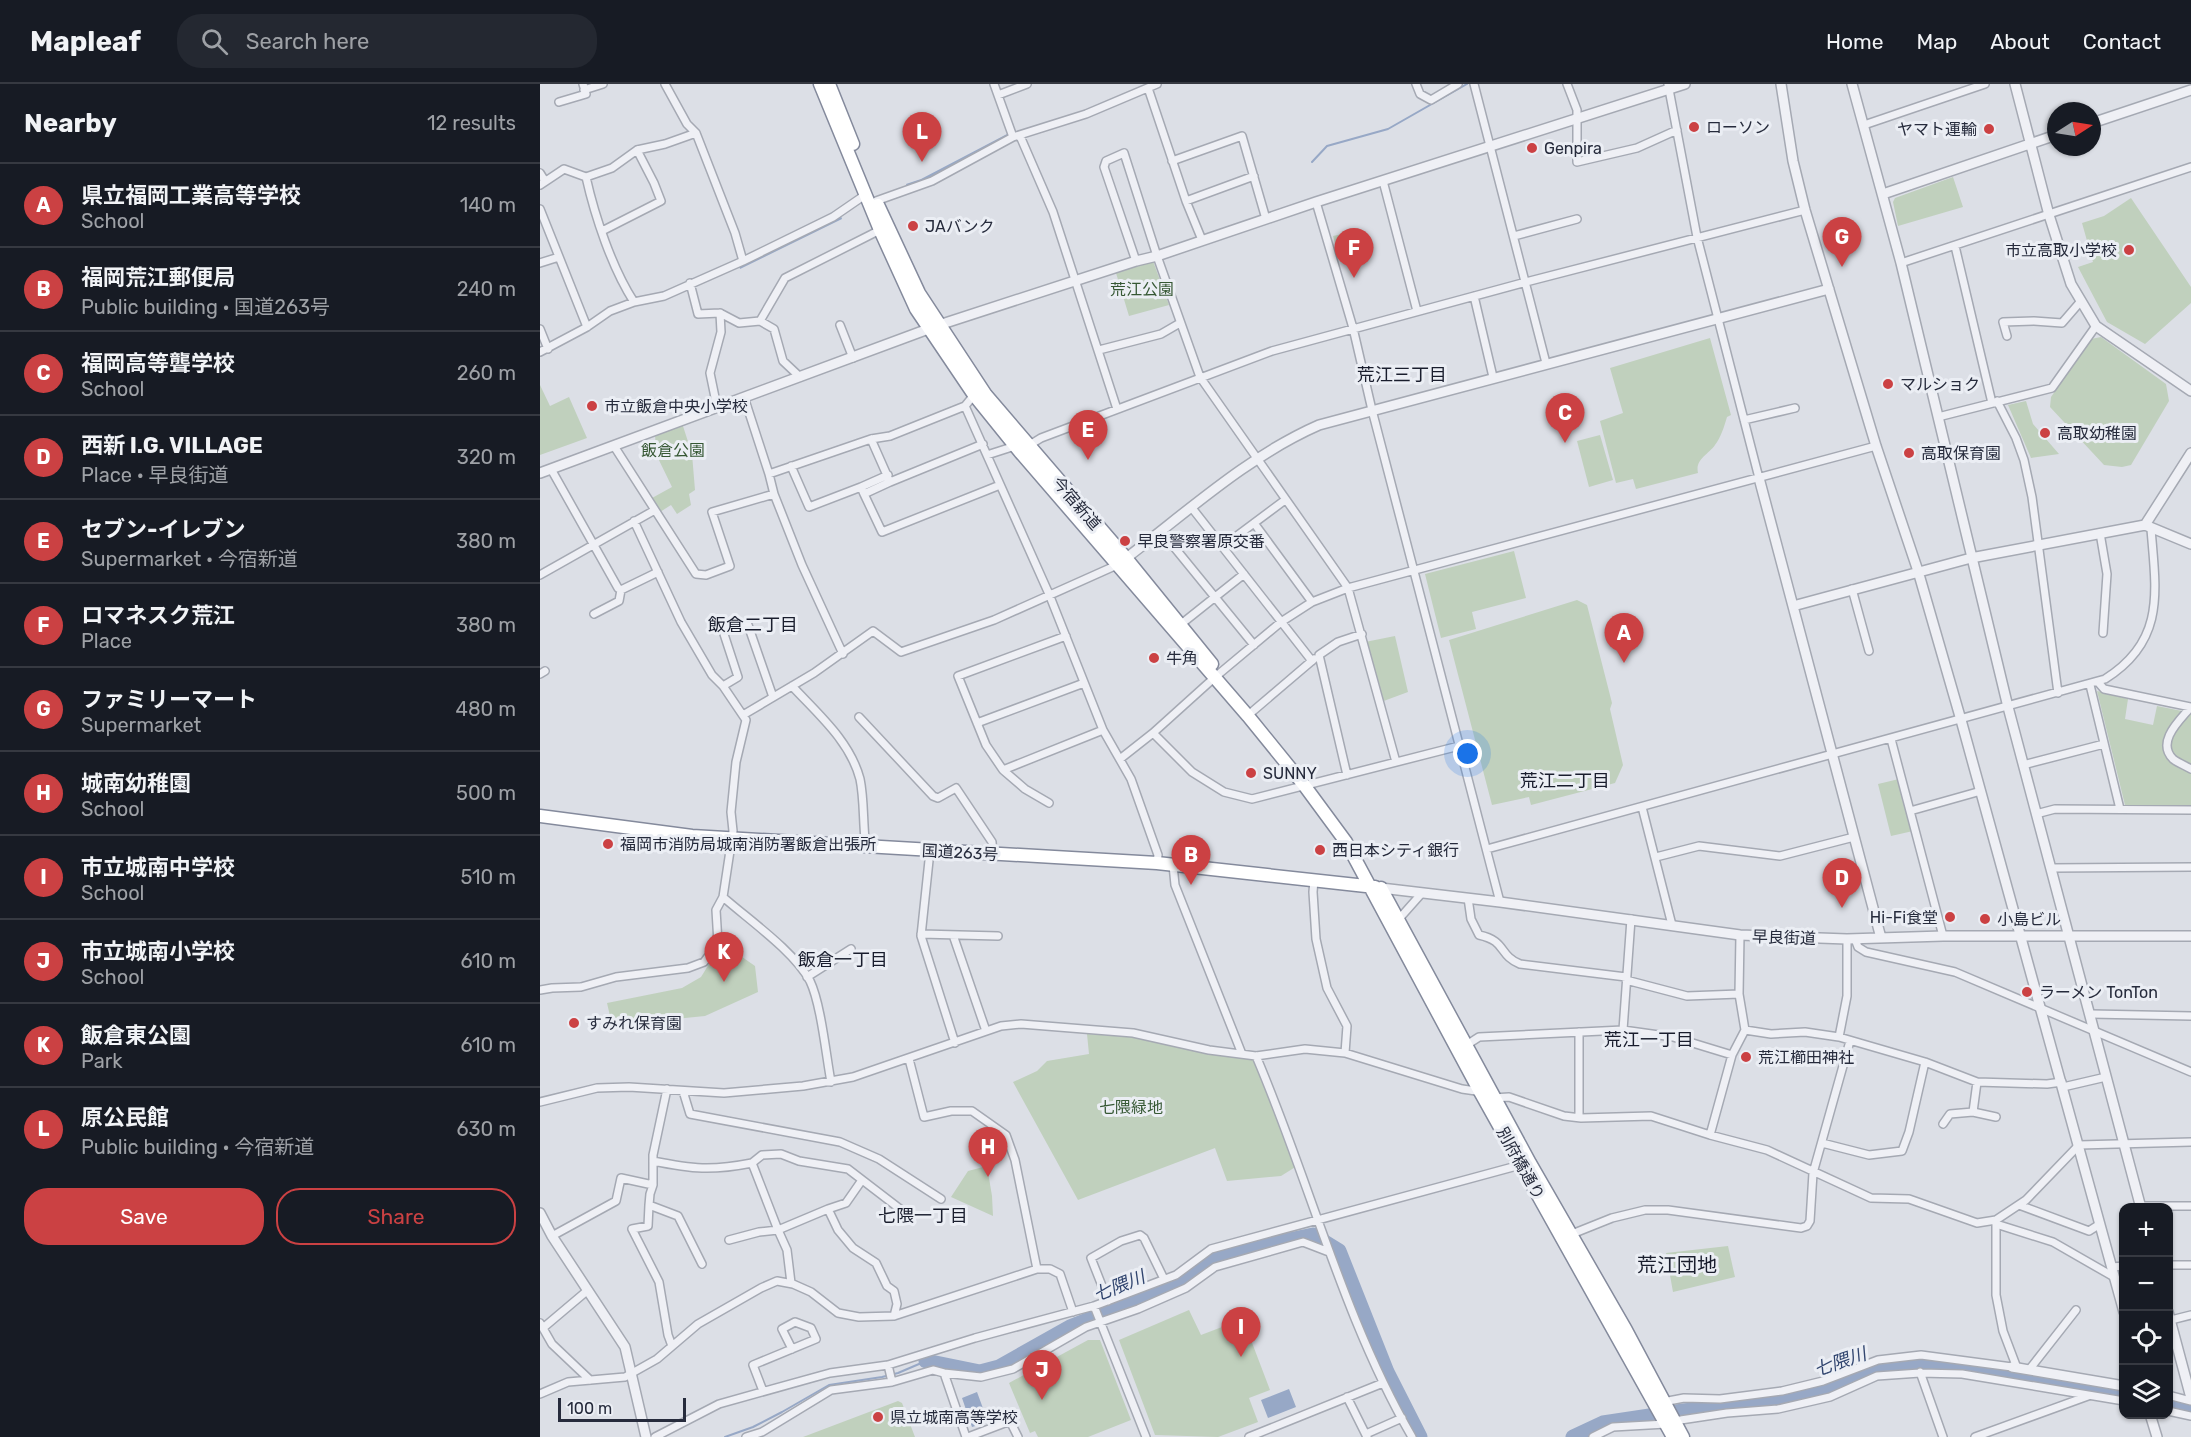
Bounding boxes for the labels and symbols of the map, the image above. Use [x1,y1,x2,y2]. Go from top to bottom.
north arrow [2047,102,2101,156]
pin: L [902,112,941,162]
place label: ローソン [1706,118,1770,137]
marker: ローソン [1687,120,1701,134]
place label: ヤマト運輸 [1897,120,1977,139]
marker: ヤマト運輸 [1982,122,1996,136]
place label: Genpira [1544,139,1602,158]
marker: Genpira [1525,141,1539,155]
place label: JAバンク [925,217,994,236]
pin: G [1822,218,1862,267]
marker: JAバンク [906,219,920,233]
pin: F [1334,228,1374,278]
place label: 市立高取小学校 [2005,241,2117,260]
marker: 市立高取小学校 [2122,243,2136,257]
park label: 荒江公園 [1110,280,1174,299]
district label: 荒江三丁目 [1357,364,1447,386]
place label: マルショク [1900,375,1980,394]
marker: マルショク [1881,377,1895,391]
pin: C [1546,394,1584,443]
place label: 市立飯倉中央小学校 [604,397,748,416]
marker: 市立飯倉中央小学校 [585,399,599,413]
pin: E [1068,410,1108,460]
place label: 高取幼稚園 [2057,424,2137,443]
marker: 高取幼稚園 [2038,426,2052,440]
park label: 飯倉公園 [641,441,705,460]
place label: 高取保育園 [1921,444,2001,463]
marker: 高取保育園 [1902,446,1916,460]
street label: 今宿新道 [1048,473,1105,534]
place label: 早良警察署原交番 [1137,532,1265,551]
marker: 早良警察署原交番 [1118,534,1132,548]
district label: 飯倉二丁目 [708,614,798,636]
pin: A [1604,614,1644,663]
place label: 牛角 [1166,649,1198,668]
marker: 牛角 [1147,651,1161,665]
your location [1453,739,1482,768]
place label: SUNNY [1263,764,1317,783]
marker: SUNNY [1244,766,1258,780]
district label: 荒江二丁目 [1520,770,1610,792]
place label: 福岡市消防局城南消防署飯倉出張所 [620,835,876,854]
pin: B [1172,836,1210,885]
marker: 福岡市消防局城南消防署飯倉出張所 [601,837,615,851]
street label: 国道263号 [921,841,999,864]
place label: 西日本シティ銀行 [1332,841,1459,860]
marker: 西日本シティ銀行 [1313,843,1327,857]
pin: D [1822,858,1862,908]
place label: Hi-Fi食堂 [1870,908,1938,927]
marker: Hi-Fi食堂 [1943,910,1957,924]
place label: 小島ビル [1997,910,2061,929]
marker: 小島ビル [1978,912,1992,926]
street label: 早良街道 [1752,927,1816,948]
pin: K [704,932,744,982]
district label: 飯倉一丁目 [798,949,888,971]
place label: ラーメン TonTon [2039,983,2158,1002]
marker: ラーメン TonTon [2020,985,2034,999]
place label: すみれ保育園 [586,1014,682,1033]
marker: すみれ保育園 [567,1016,581,1030]
district label: 荒江一丁目 [1604,1029,1694,1051]
place label: 荒江櫛田神社 [1758,1048,1854,1067]
marker: 荒江櫛田神社 [1739,1050,1753,1064]
park label: 七隈緑地 [1099,1098,1163,1117]
street label: 別府橋通り [1493,1124,1548,1203]
pin: H [968,1128,1008,1177]
district label: 七隈一丁目 [878,1205,968,1227]
district label: 荒江団地 [1637,1253,1717,1277]
water label: 七隈川 [1090,1265,1150,1306]
pin: I [1222,1308,1260,1357]
water label: 七隈川 [1811,1342,1871,1381]
pin: J [1022,1350,1062,1400]
scale bar [558,1395,686,1422]
place label: 県立城南高等学校 [890,1408,1018,1427]
marker: 県立城南高等学校 [871,1410,885,1424]

